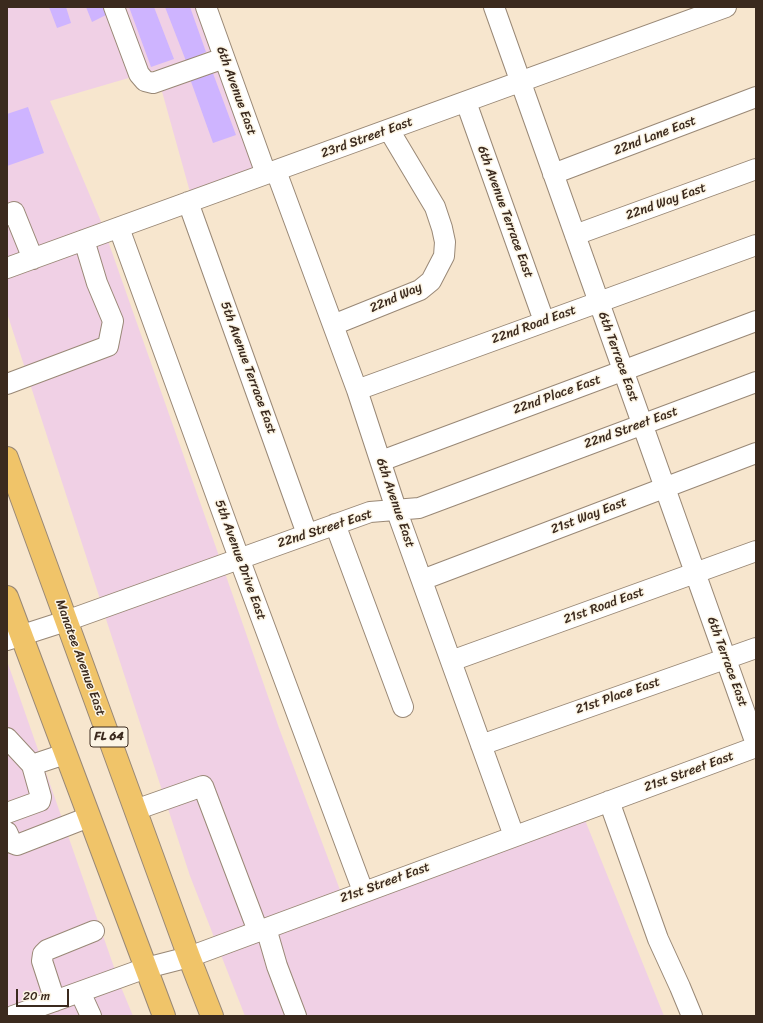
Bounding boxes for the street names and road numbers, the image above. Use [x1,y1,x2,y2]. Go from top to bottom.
street label: 6th Avenue East [213,44,259,138]
street label: 22nd Lane East [611,113,699,159]
street label: 23rd Street East [319,114,415,162]
street label: 6th Avenue Terrace East [474,144,536,280]
street label: 22nd Way East [624,180,708,224]
street label: 22nd Way [367,280,425,316]
street label: 5th Avenue Terrace East [217,299,279,437]
street label: 22nd Road East [490,302,578,348]
street label: 6th Terrace East [594,310,642,404]
street label: 22nd Place East [511,372,603,418]
street label: 22nd Street East [582,404,680,452]
street label: 6th Avenue East [372,456,418,550]
street label: 21st Way East [549,494,629,538]
street label: 5th Avenue Drive East [211,498,269,622]
street label: 22nd Street East [276,506,374,552]
street label: 21st Road East [562,584,646,628]
street label: Manatee Avenue East [52,598,108,718]
street label: 6th Terrace East [703,615,751,709]
street label: 21st Place East [574,674,662,718]
road number: FL 64 [90,727,128,747]
street label: 21st Street East [642,748,736,796]
street label: 21st Street East [338,859,432,907]

